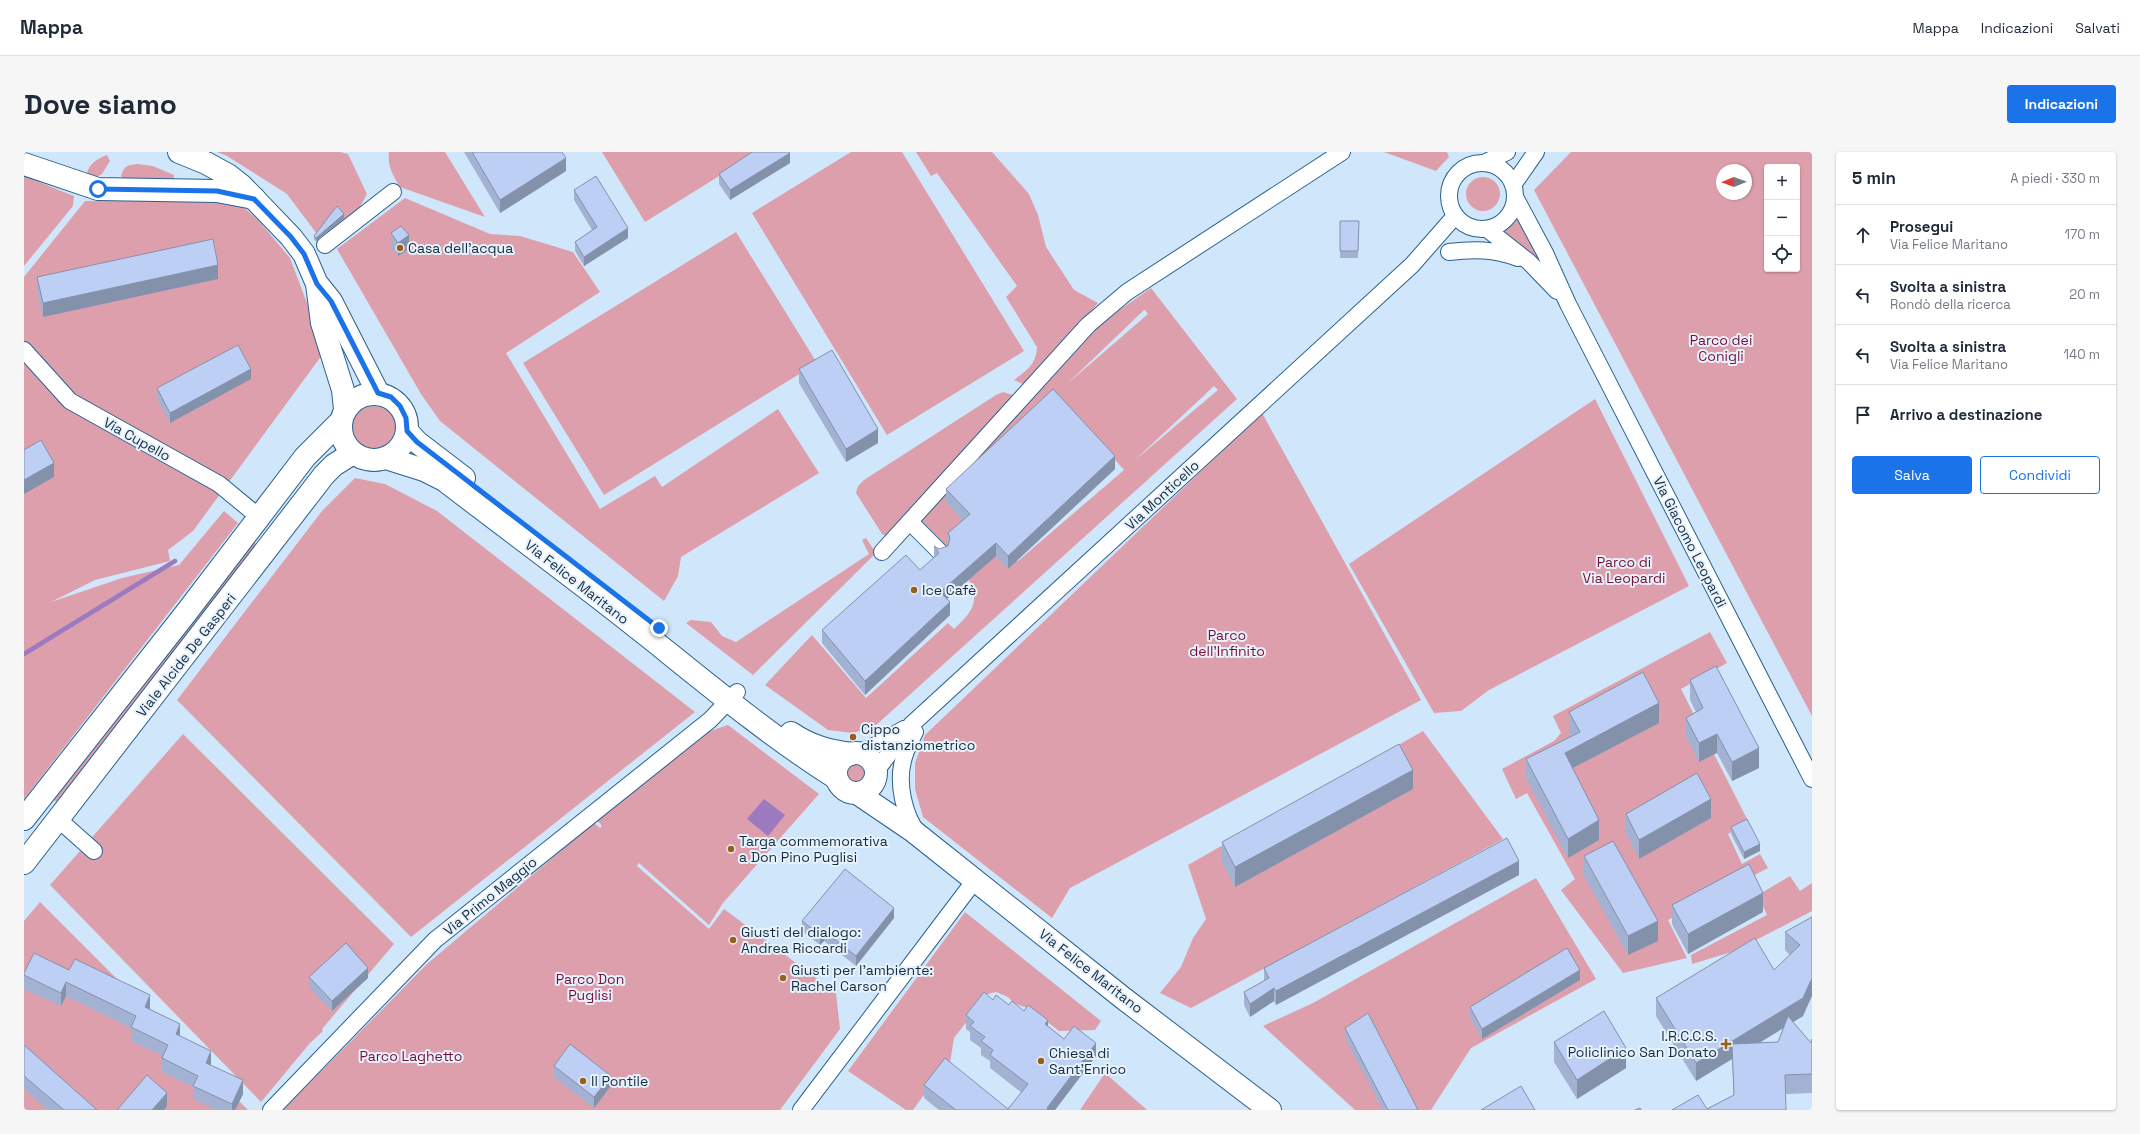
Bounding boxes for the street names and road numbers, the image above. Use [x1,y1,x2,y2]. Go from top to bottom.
street label: Via Cupello [100,413,174,465]
street label: Via Monticello [1121,456,1203,534]
street label: Via Giacomo Leopardi [1649,473,1731,611]
street label: Via Felice Maritano [521,536,633,628]
street label: Viale Alcide De Gasperi [132,590,240,720]
street label: Via Primo Maggio [440,853,540,939]
street label: Via Felice Maritano [1035,925,1147,1017]

